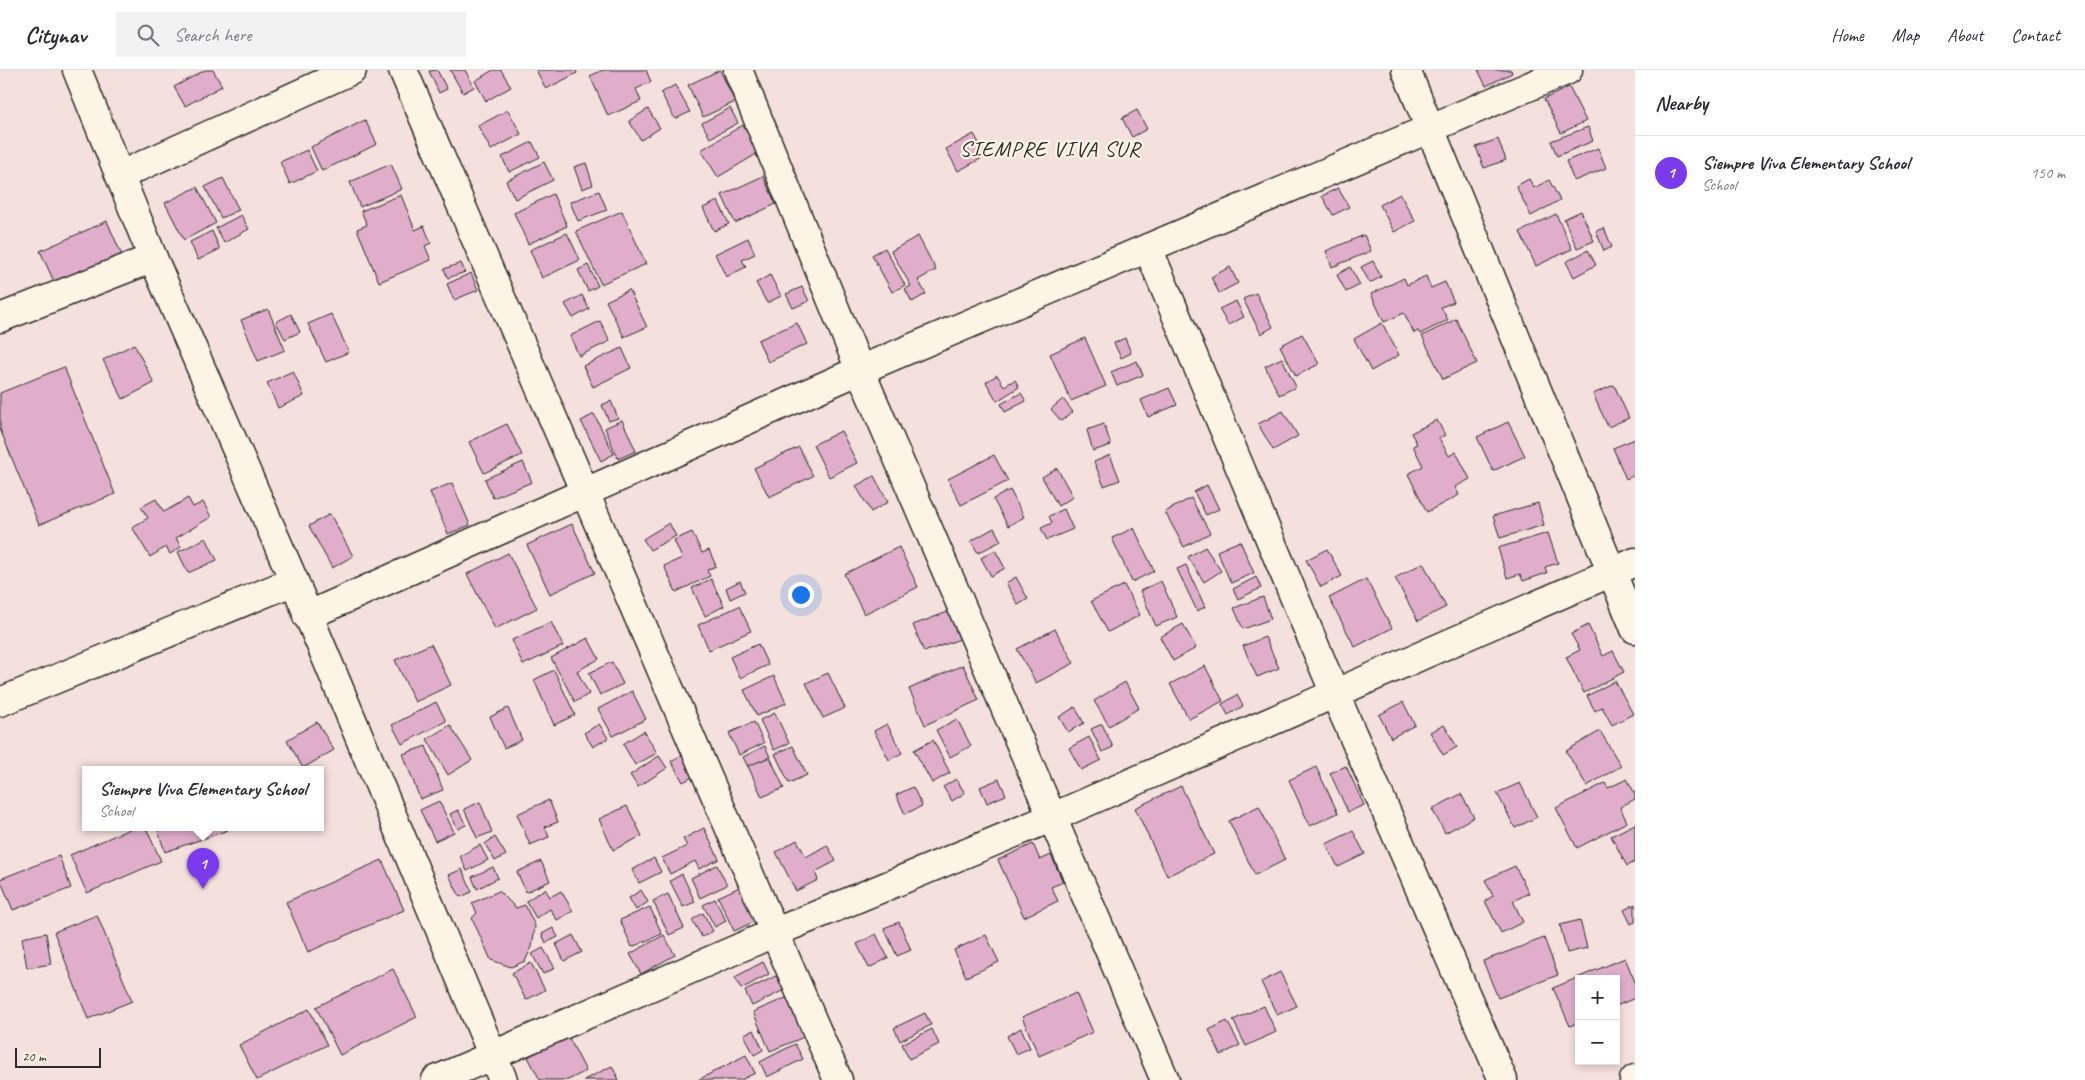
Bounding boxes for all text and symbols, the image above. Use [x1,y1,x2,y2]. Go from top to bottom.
search box [116,12,466,57]
text: Citynav [25,20,86,50]
icon: search [134,21,162,49]
text: Search here [174,23,251,47]
text: Home [1831,24,1864,46]
text: Map [1892,24,1919,46]
text: About [1947,24,1983,46]
text: Contact [2011,24,2060,46]
text: Nearby [1655,90,1708,116]
district label: SIEMPRE VIVA SUR [959,135,1143,163]
text: Siempre Viva Elementary School [1702,151,1909,175]
text: 1 [1667,163,1675,183]
text: 150 m [2031,163,2065,183]
text: School [1702,175,1736,195]
your location [788,582,814,608]
popup [82,766,324,831]
text: Siempre Viva Elementary School [99,777,307,801]
text: School [99,801,134,821]
pin: 1 [187,848,219,889]
map controls [1575,975,1620,1065]
button: + [1575,975,1620,1020]
button: − [1575,1020,1620,1065]
scale bar [15,1045,101,1068]
text: 20 m [22,1048,46,1065]

